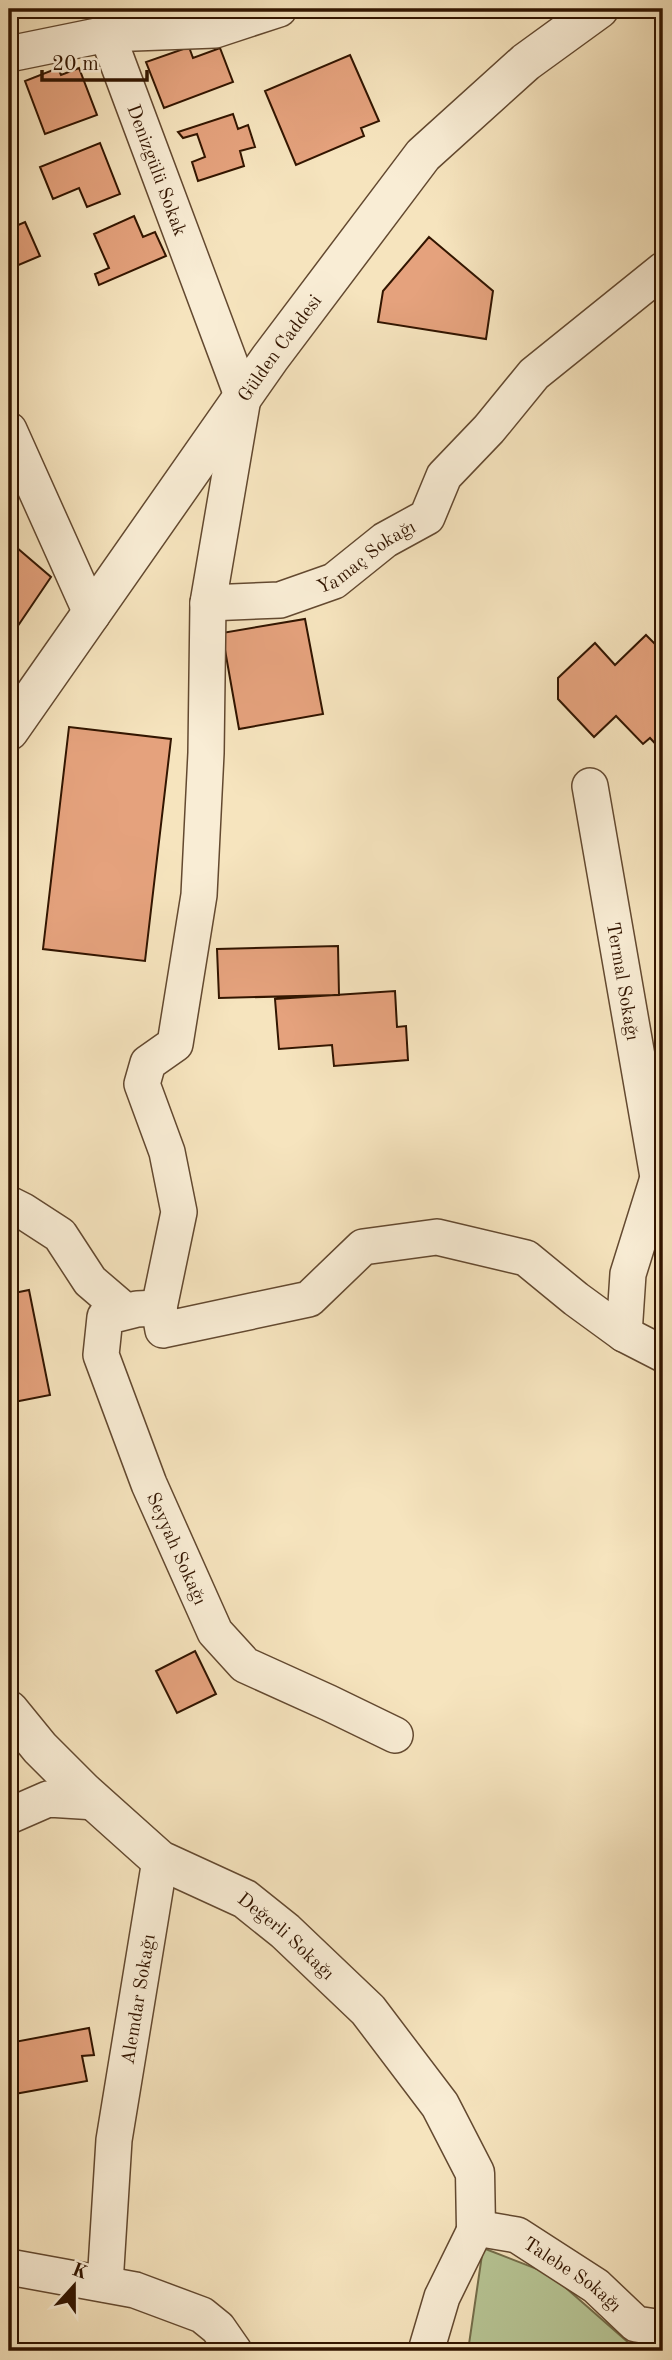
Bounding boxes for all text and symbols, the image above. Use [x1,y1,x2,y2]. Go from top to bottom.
scale bar [42,38,147,82]
text: 20 m [52,54,99,75]
street label: Denizgülü Sokak [122,102,189,239]
street label: Gülden Caddesi [236,292,326,406]
street label: Yamaç Sokağı [315,518,419,598]
street label: Termal Sokağı [602,921,641,1042]
street label: Seyyah Sokağı [142,1490,209,1608]
street label: Değerli Sokağı [233,1890,337,1984]
street label: Alemdar Sokağı [120,1933,160,2066]
street label: Talebe Sokağı [519,2235,624,2317]
north arrow [38,2252,108,2322]
text: K [69,2261,90,2284]

